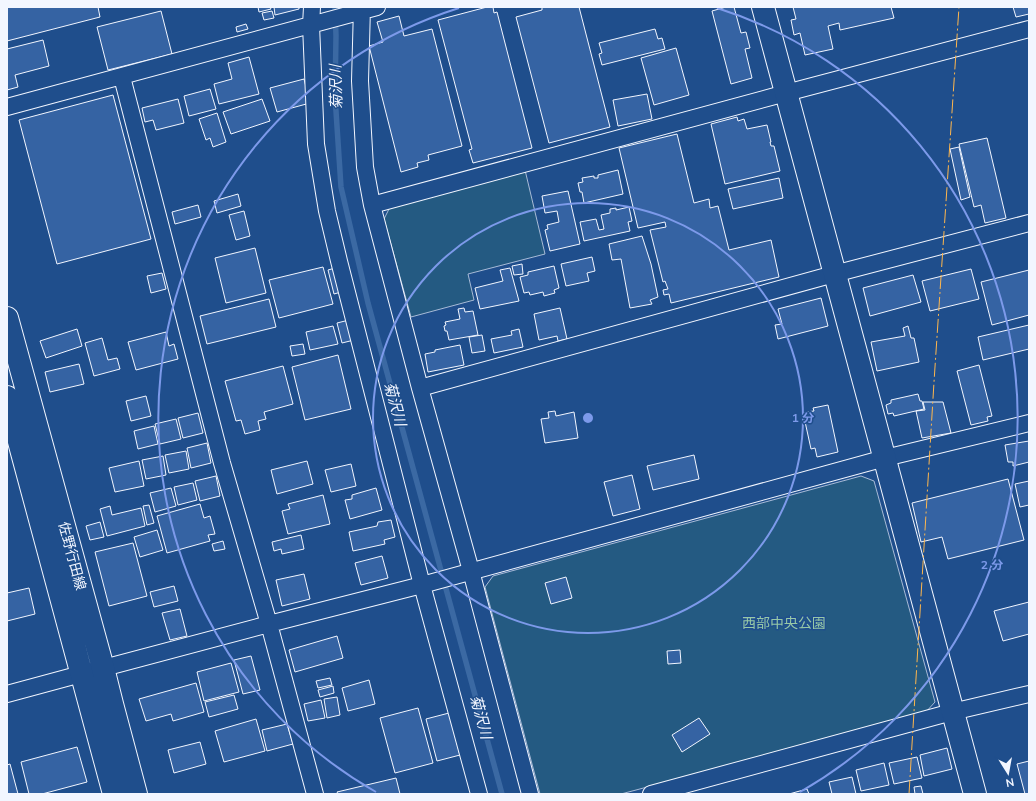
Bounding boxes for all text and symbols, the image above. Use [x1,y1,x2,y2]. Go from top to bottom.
water label: 菊沢川 [326,62,346,110]
water label: 菊沢川 [380,380,411,430]
text: 1 分 [792,410,814,426]
centre of rings [581,411,595,425]
street label: 佐野行田線 [54,520,90,592]
text: 2 分 [981,557,1003,573]
park label: 西部中央公園 [742,614,826,633]
water label: 菊沢川 [466,693,497,743]
north arrow [988,753,1028,793]
text: N [1004,774,1015,790]

